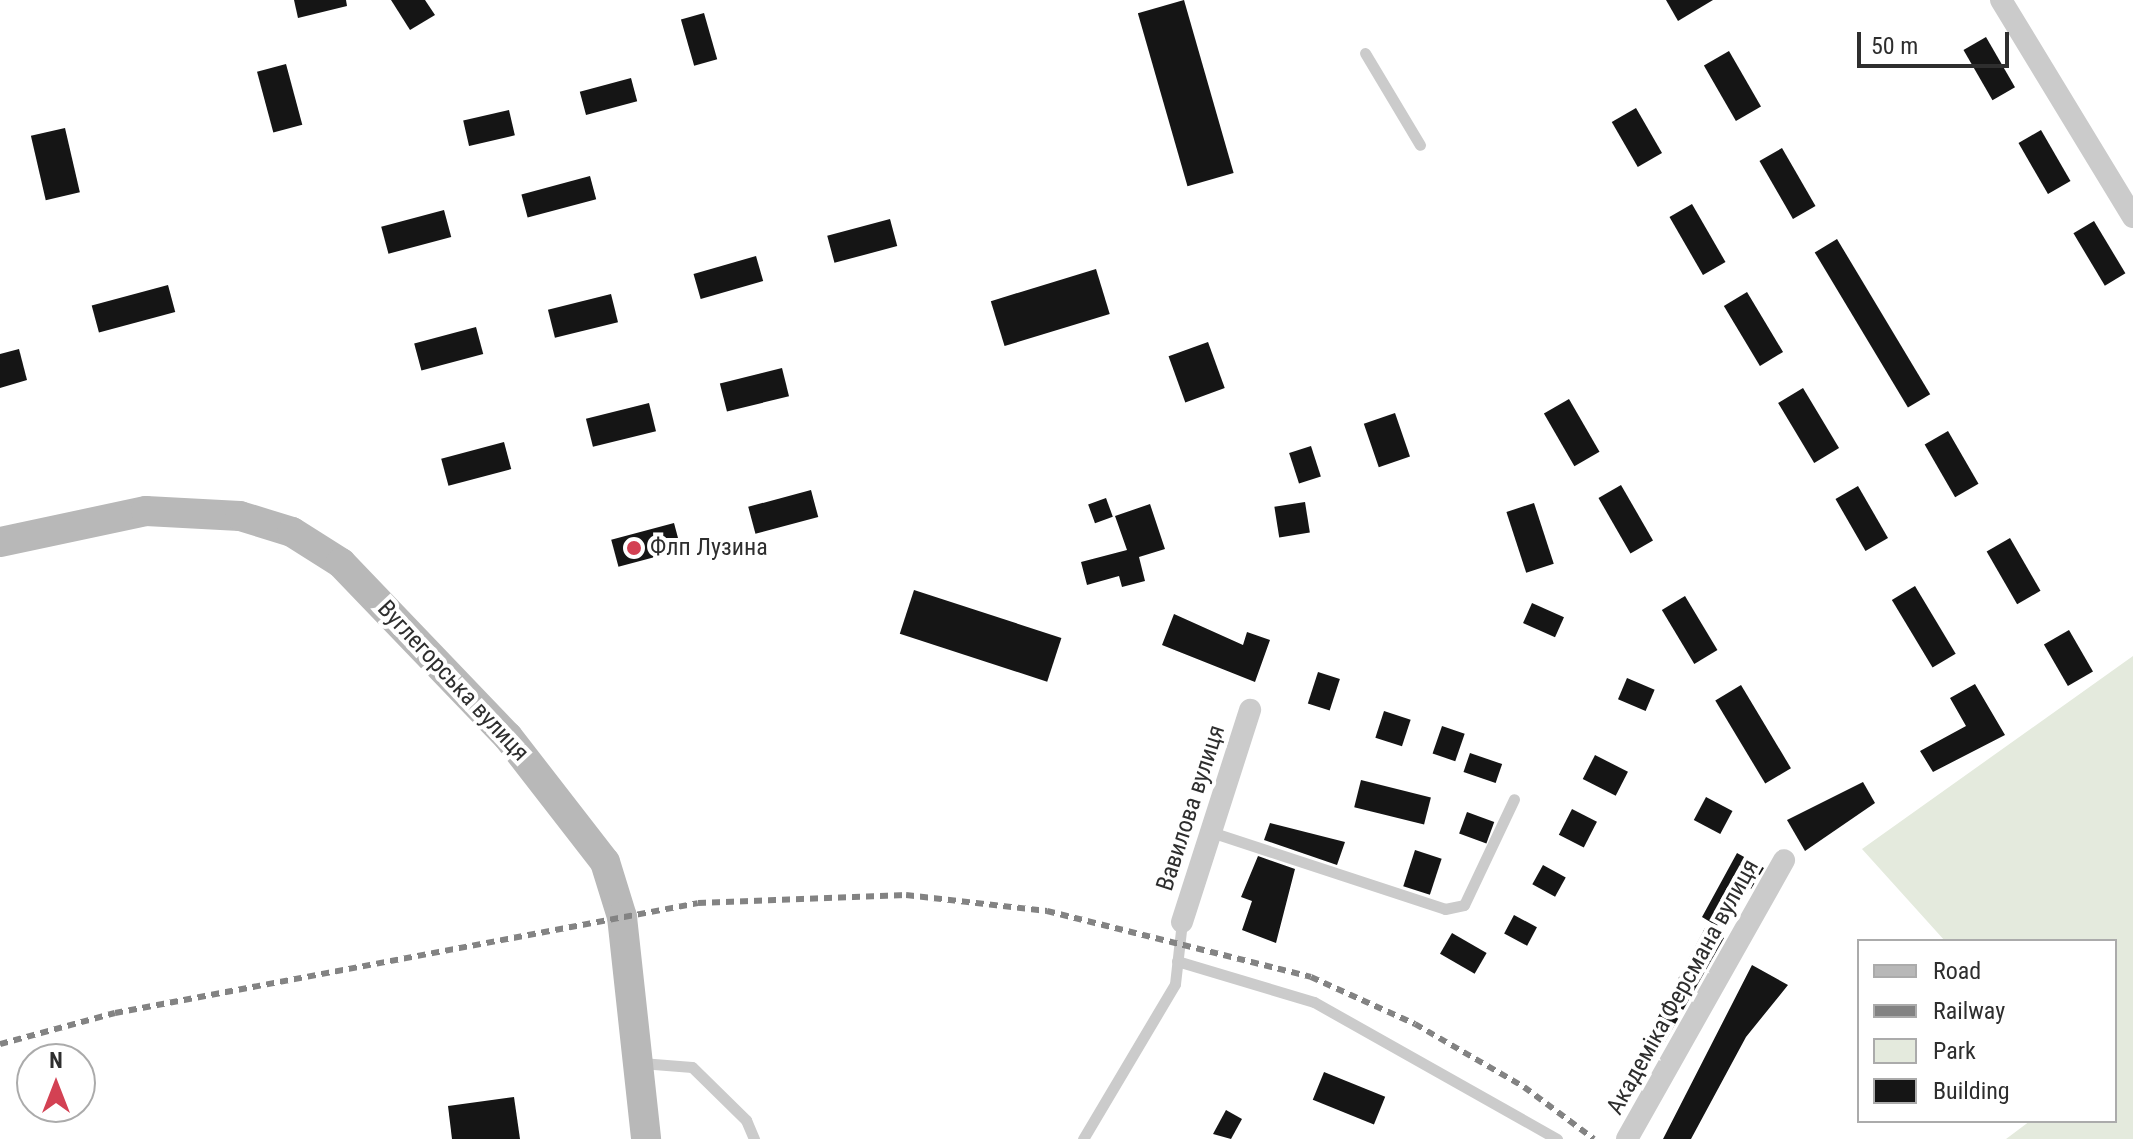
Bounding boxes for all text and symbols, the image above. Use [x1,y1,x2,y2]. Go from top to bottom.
scale bar [1861,16,2013,66]
text: 50 m [1871,32,1918,60]
place label: Флп Лузина [650,534,768,562]
marker: Флп Лузина [625,539,643,557]
street label: Вуглегорська вулиця [371,595,535,767]
street label: Вавилова вулиця [1151,722,1231,894]
street label: Академіка Ферсмана вулиця [1601,854,1765,1120]
legend [1857,939,2117,1123]
text: Road [1933,957,1981,985]
text: Railway [1933,997,2005,1025]
text: Park [1933,1037,1976,1065]
north arrow [16,1043,96,1123]
text: N [49,1048,63,1073]
text: Building [1933,1077,2010,1105]

